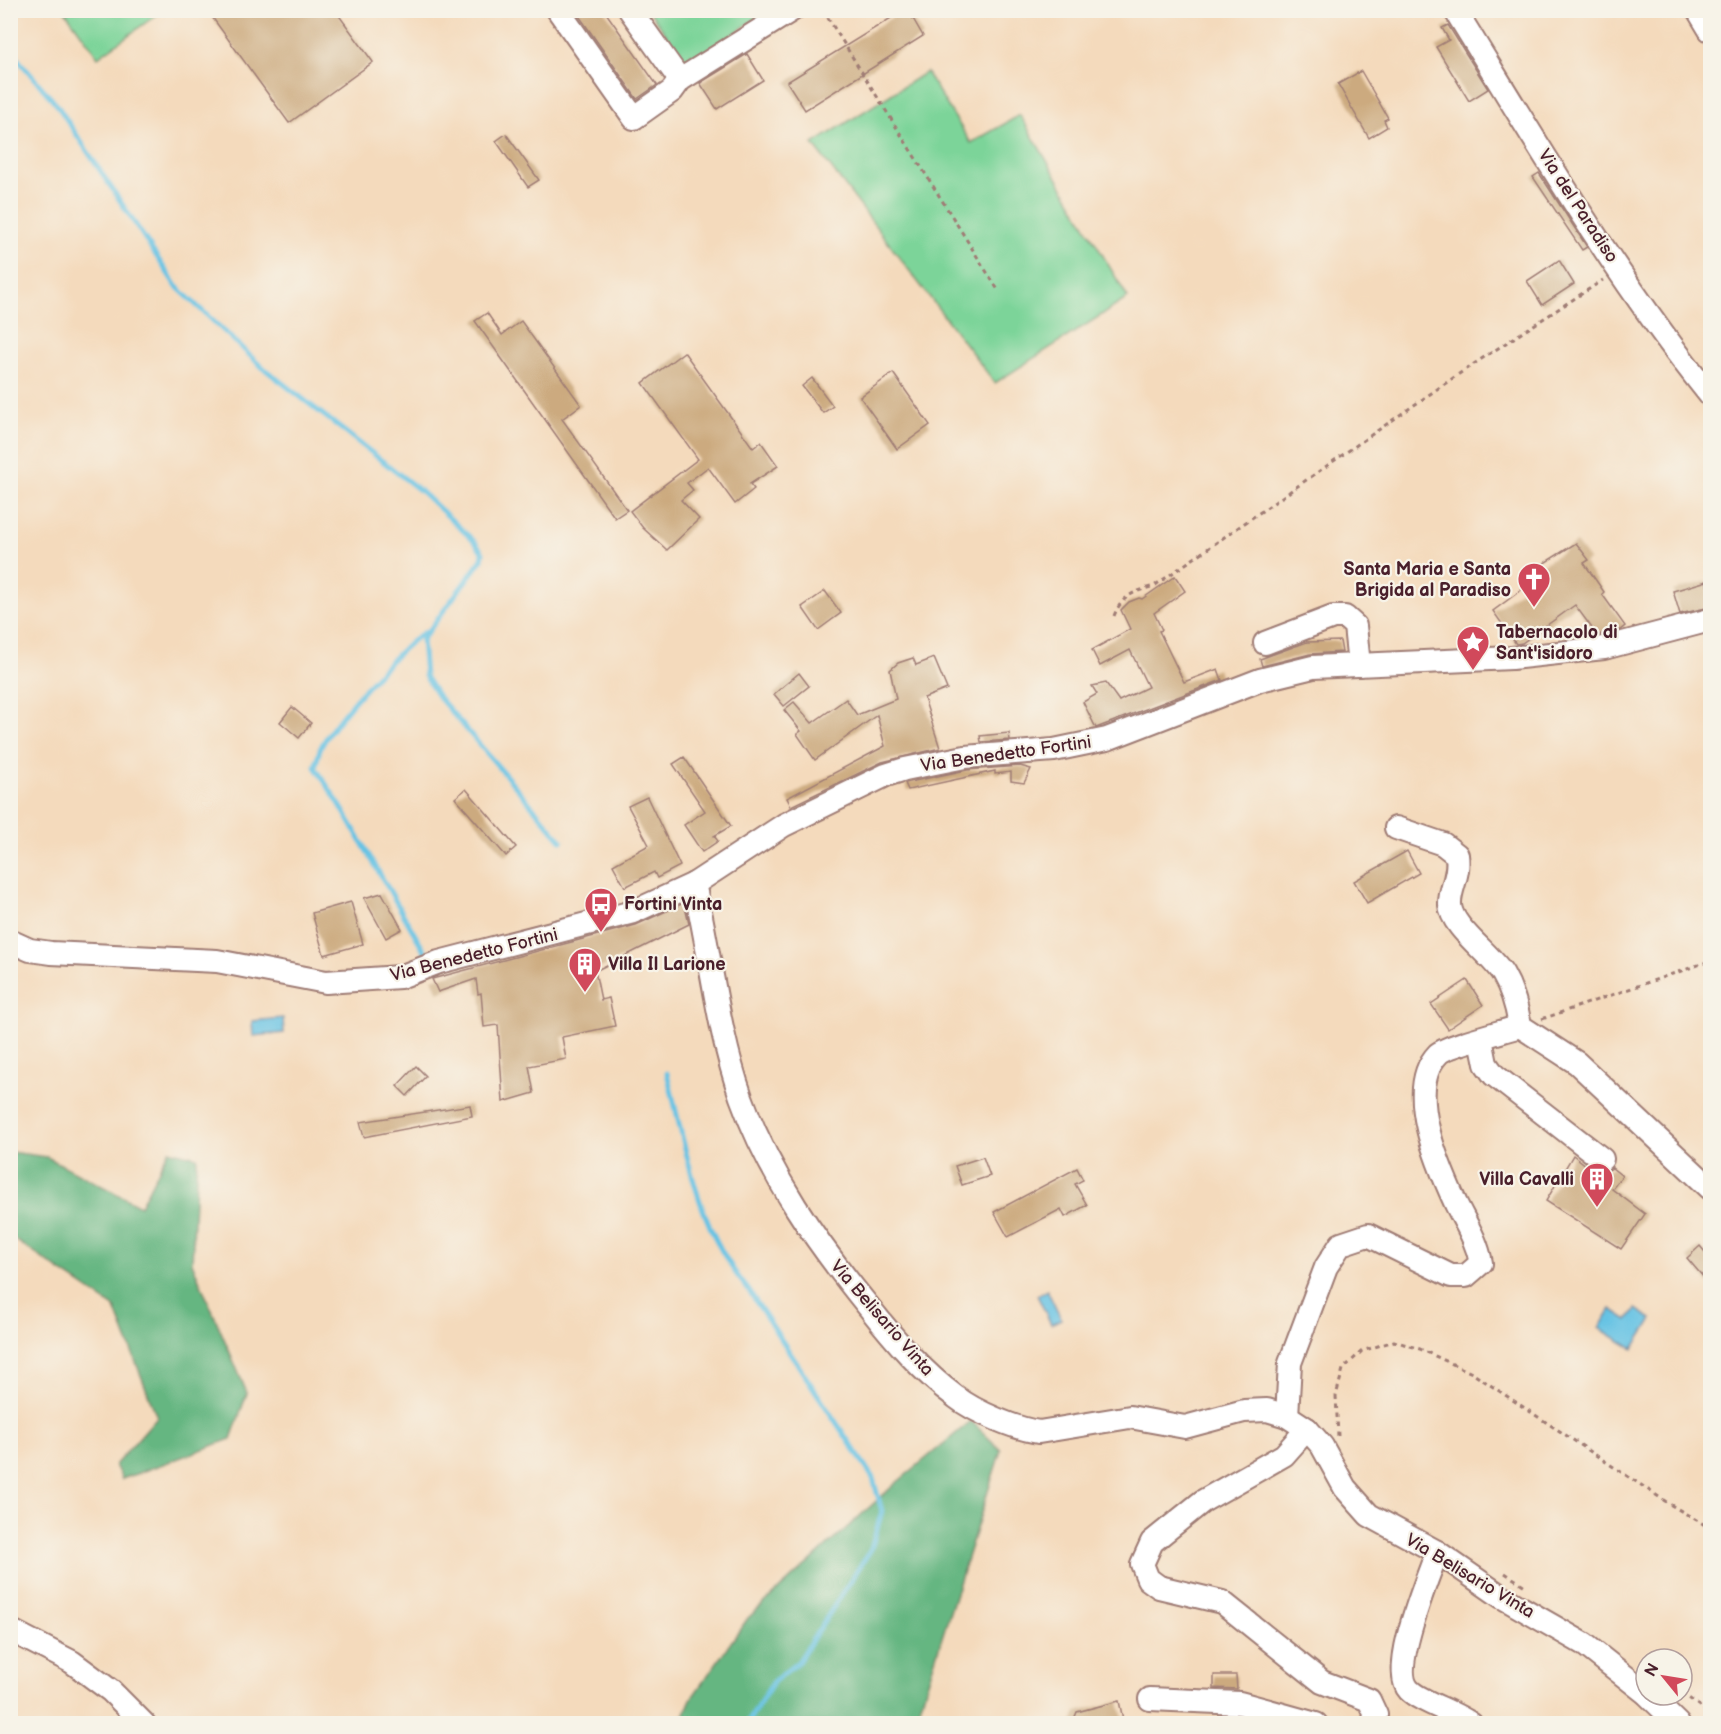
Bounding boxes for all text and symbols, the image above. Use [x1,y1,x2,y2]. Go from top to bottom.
street label: Via del Paradiso [1534,145,1622,267]
place label: Santa Maria e Santa Brigida al Paradiso [1344,559,1511,601]
church icon: Santa Maria e Santa Brigida al Paradiso [1516,561,1552,608]
place label: Tabernacolo di Sant'isidoro [1496,622,1618,664]
place icon: Tabernacolo di Sant'isidoro [1455,624,1491,671]
street label: Via Benedetto Fortini [919,732,1093,776]
bus stop icon: Fortini Vinta [583,886,619,933]
place label: Fortini Vinta [624,894,722,915]
street label: Via Benedetto Fortini [388,924,560,986]
building icon: Villa Il Larione [567,946,603,993]
place label: Villa Il Larione [608,954,726,975]
building icon: Villa Cavalli [1579,1161,1615,1208]
place label: Villa Cavalli [1479,1169,1574,1190]
street label: Via Belisario Vinta [826,1256,938,1380]
street label: Via Belisario Vinta [1402,1529,1538,1623]
north arrow [1634,1647,1694,1707]
text: N [1641,1660,1664,1680]

